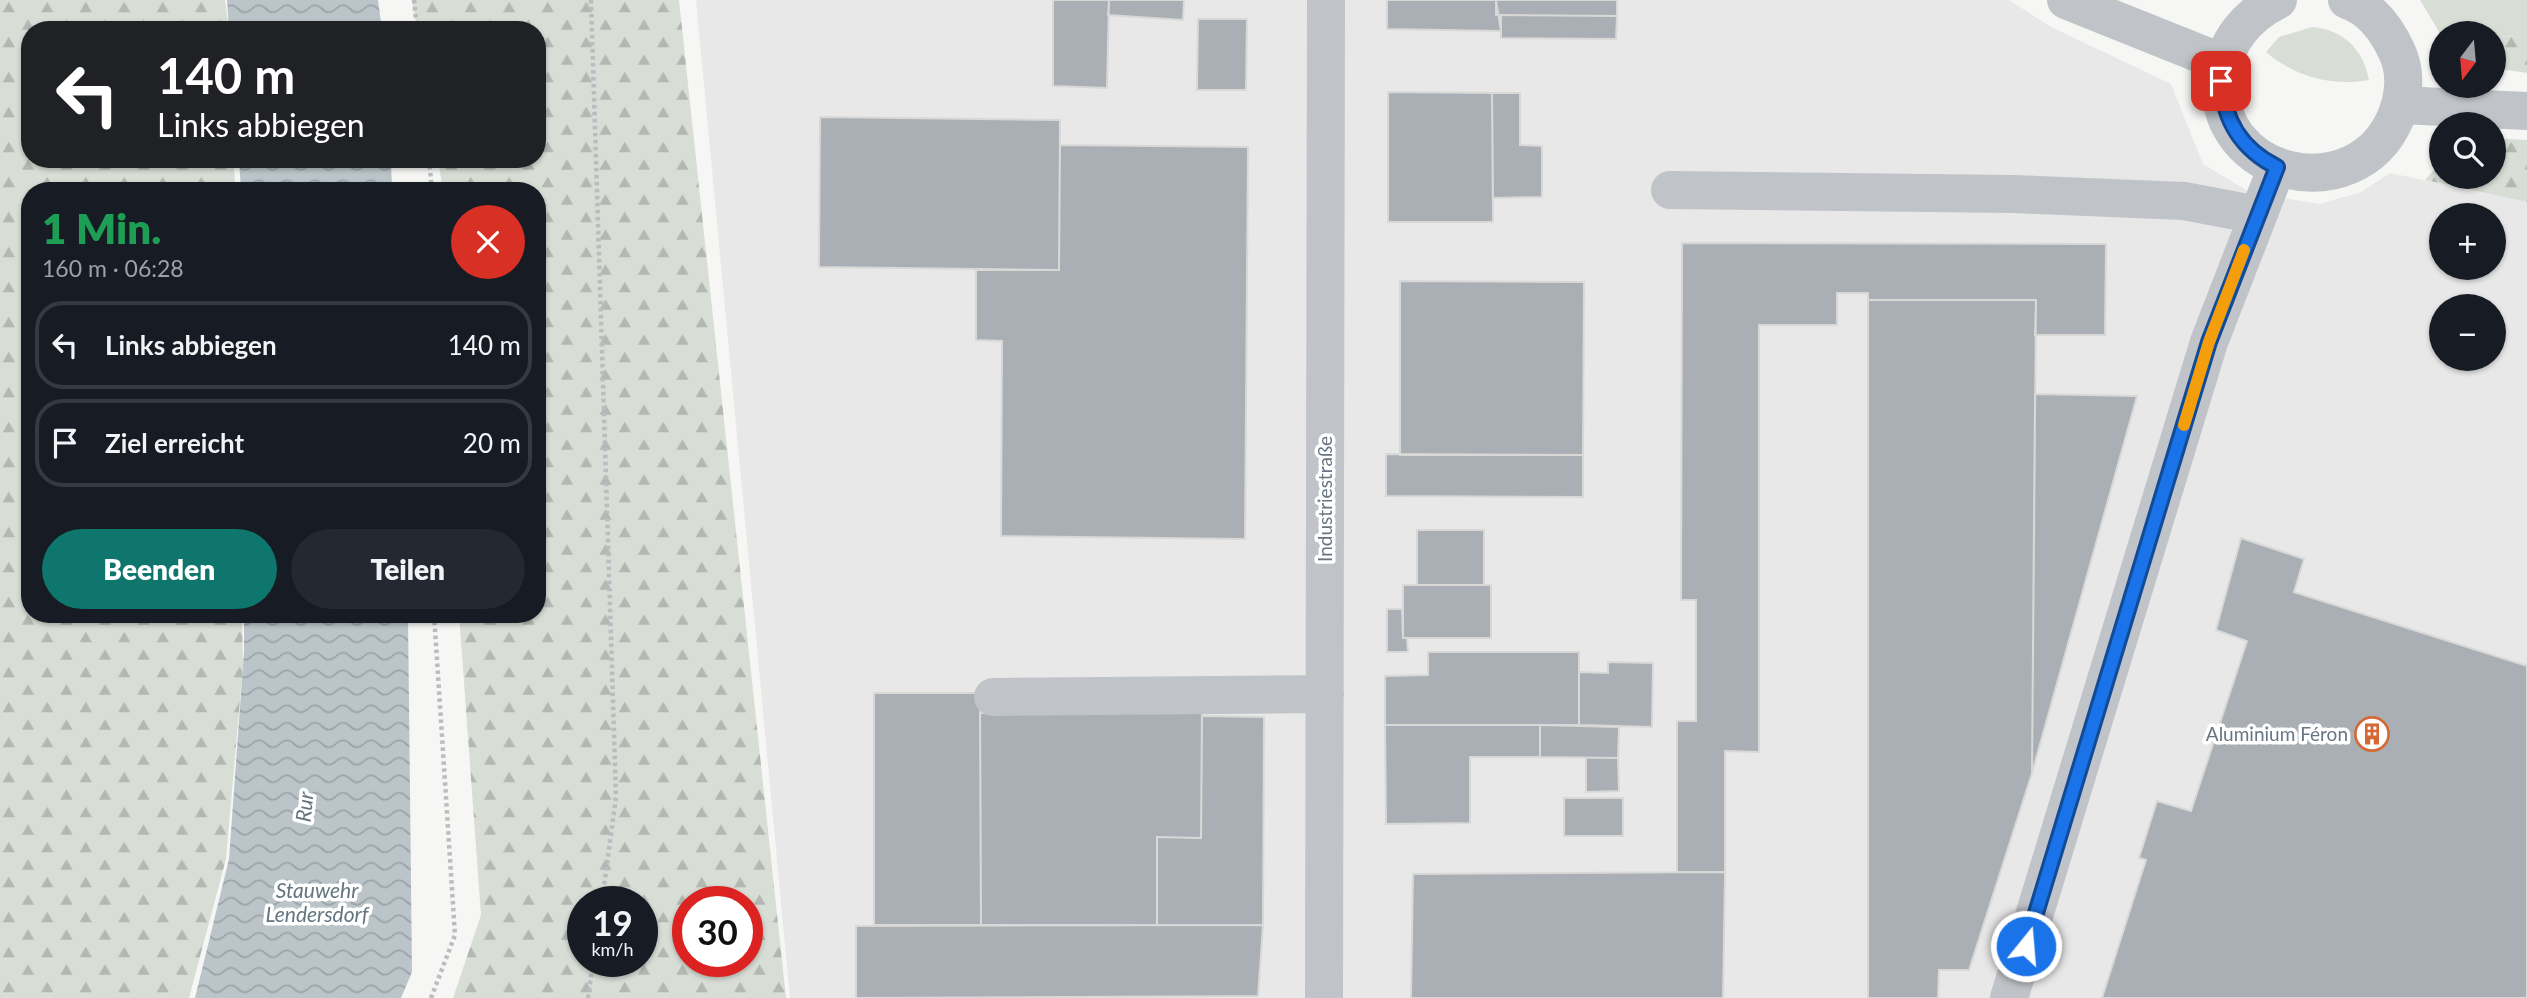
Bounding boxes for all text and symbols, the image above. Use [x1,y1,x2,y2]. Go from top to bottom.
north arrow [2429,21,2506,98]
map controls [2429,21,2506,371]
text: 140 m [157,46,295,104]
icon: left [42,49,133,140]
pin [2191,51,2251,111]
icon: arrive [2202,62,2240,100]
text: Links abbiegen [157,105,365,144]
button: search [2429,112,2506,189]
text: 1 Min. [42,203,161,253]
button: + [2429,203,2506,280]
button: close [451,205,525,279]
text: 160 m · 06:28 [42,254,184,282]
button: − [2429,294,2506,371]
icon: left [46,326,84,364]
text: Links abbiegen [105,329,277,361]
text: 140 m [448,329,521,361]
icon: arrive [46,424,84,462]
text: Ziel erreicht [105,427,244,459]
text: 20 m [463,427,521,459]
street label: Industriestraße [1313,436,1336,562]
button: Beenden [42,529,277,609]
button: Teilen [291,529,525,609]
building icon: Aluminium Féron [2353,715,2391,753]
place label: Aluminium Féron [2206,722,2348,745]
water label: Rur [289,790,318,823]
water label: Stauwehr Lendersdorf [266,877,370,926]
speed limit sign: 30 [672,886,763,977]
text: 19 [592,901,633,943]
position arrow [1989,909,2063,983]
text: km/h [591,938,634,960]

